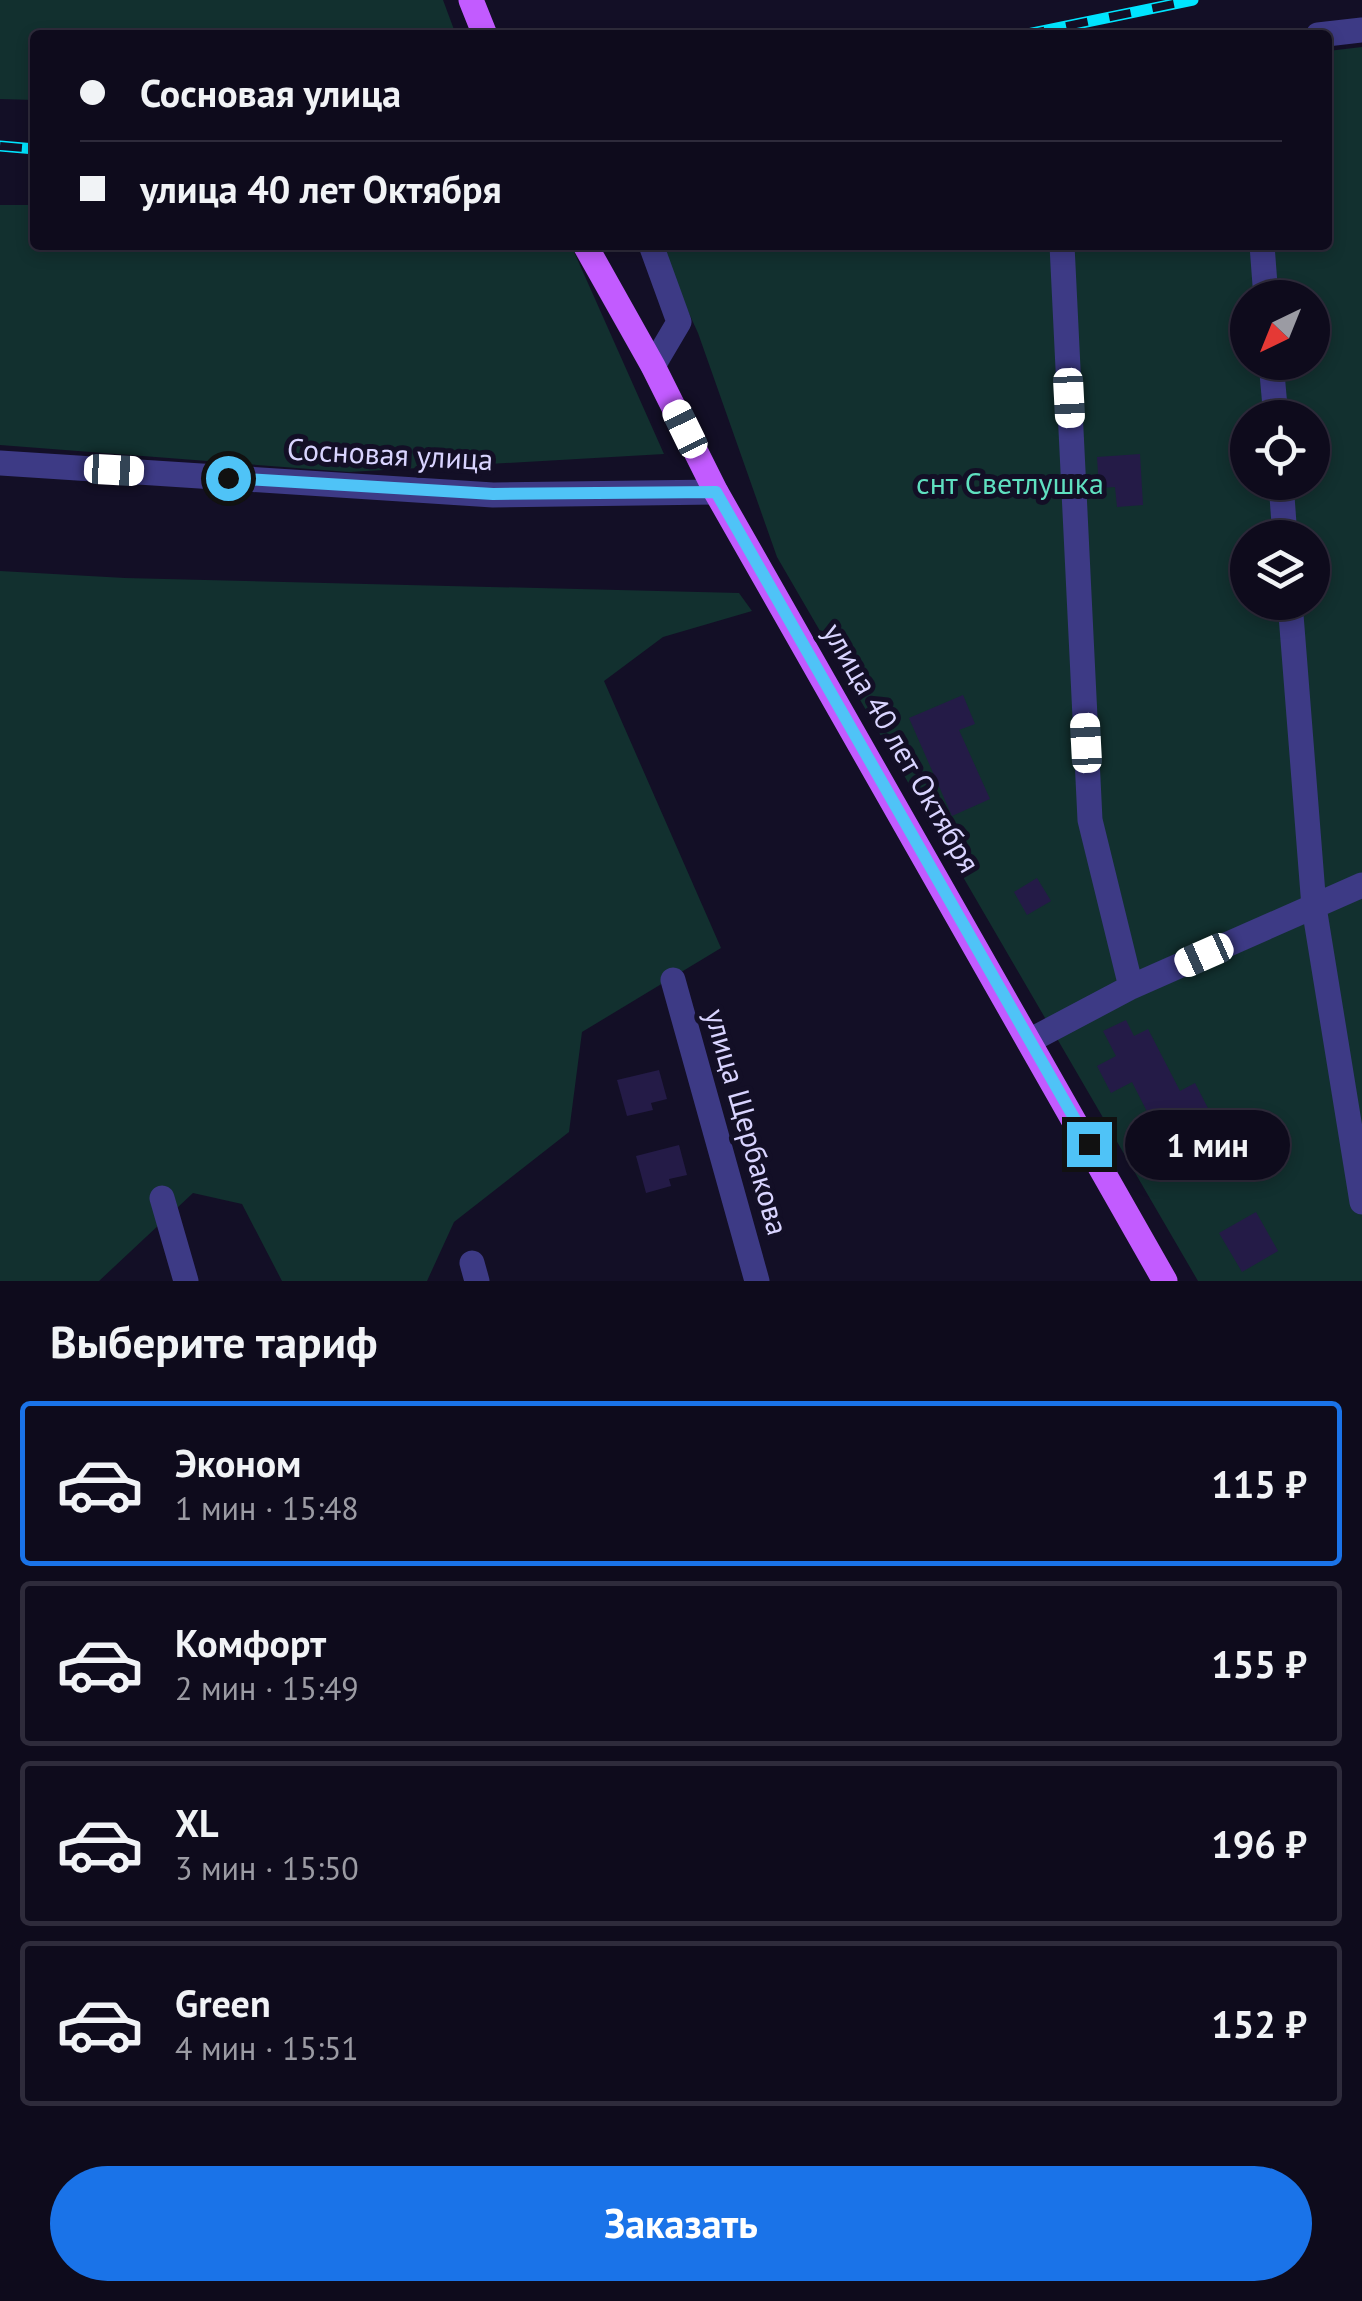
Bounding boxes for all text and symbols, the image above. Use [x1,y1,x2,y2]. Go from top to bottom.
text: Сосновая улица [140,68,401,117]
text: улица 40 лет Октября [140,164,502,213]
north arrow [1230,280,1330,380]
map controls [1230,280,1330,620]
car [1052,367,1086,429]
car [658,395,712,463]
button: locate [1230,400,1330,500]
street label: Сосновая улица [286,429,494,478]
car [83,453,145,487]
route start [206,456,251,501]
park label: снт Светлушка [916,463,1104,502]
button: layers [1230,520,1330,620]
street label: улица 40 лет Октября [815,615,990,879]
car [1069,712,1103,774]
car [1170,929,1238,981]
street label: улица Щербакова [696,1004,798,1239]
callout: 1 мин [1124,1109,1289,1179]
route end [1067,1122,1112,1167]
text: 1 мин [1166,1124,1249,1166]
text: Выберите тариф [50,1312,377,1370]
text: Эконом [175,1438,301,1487]
icon: car [55,1439,145,1529]
text: 115 ₽ [1211,1459,1307,1508]
text: 1 мин · 15:48 [175,1487,359,1529]
text: Комфорт [175,1618,326,1667]
icon: car [55,1619,145,1709]
text: 155 ₽ [1211,1639,1307,1688]
text: 2 мин · 15:49 [175,1667,359,1709]
text: XL [175,1798,219,1847]
icon: car [55,1799,145,1889]
text: 196 ₽ [1211,1819,1307,1868]
text: 3 мин · 15:50 [175,1847,359,1889]
text: Green [175,1978,271,2027]
icon: car [55,1979,145,2069]
text: 152 ₽ [1211,1999,1307,2048]
text: 4 мин · 15:51 [175,2027,359,2069]
button: Заказать [50,2166,1312,2281]

